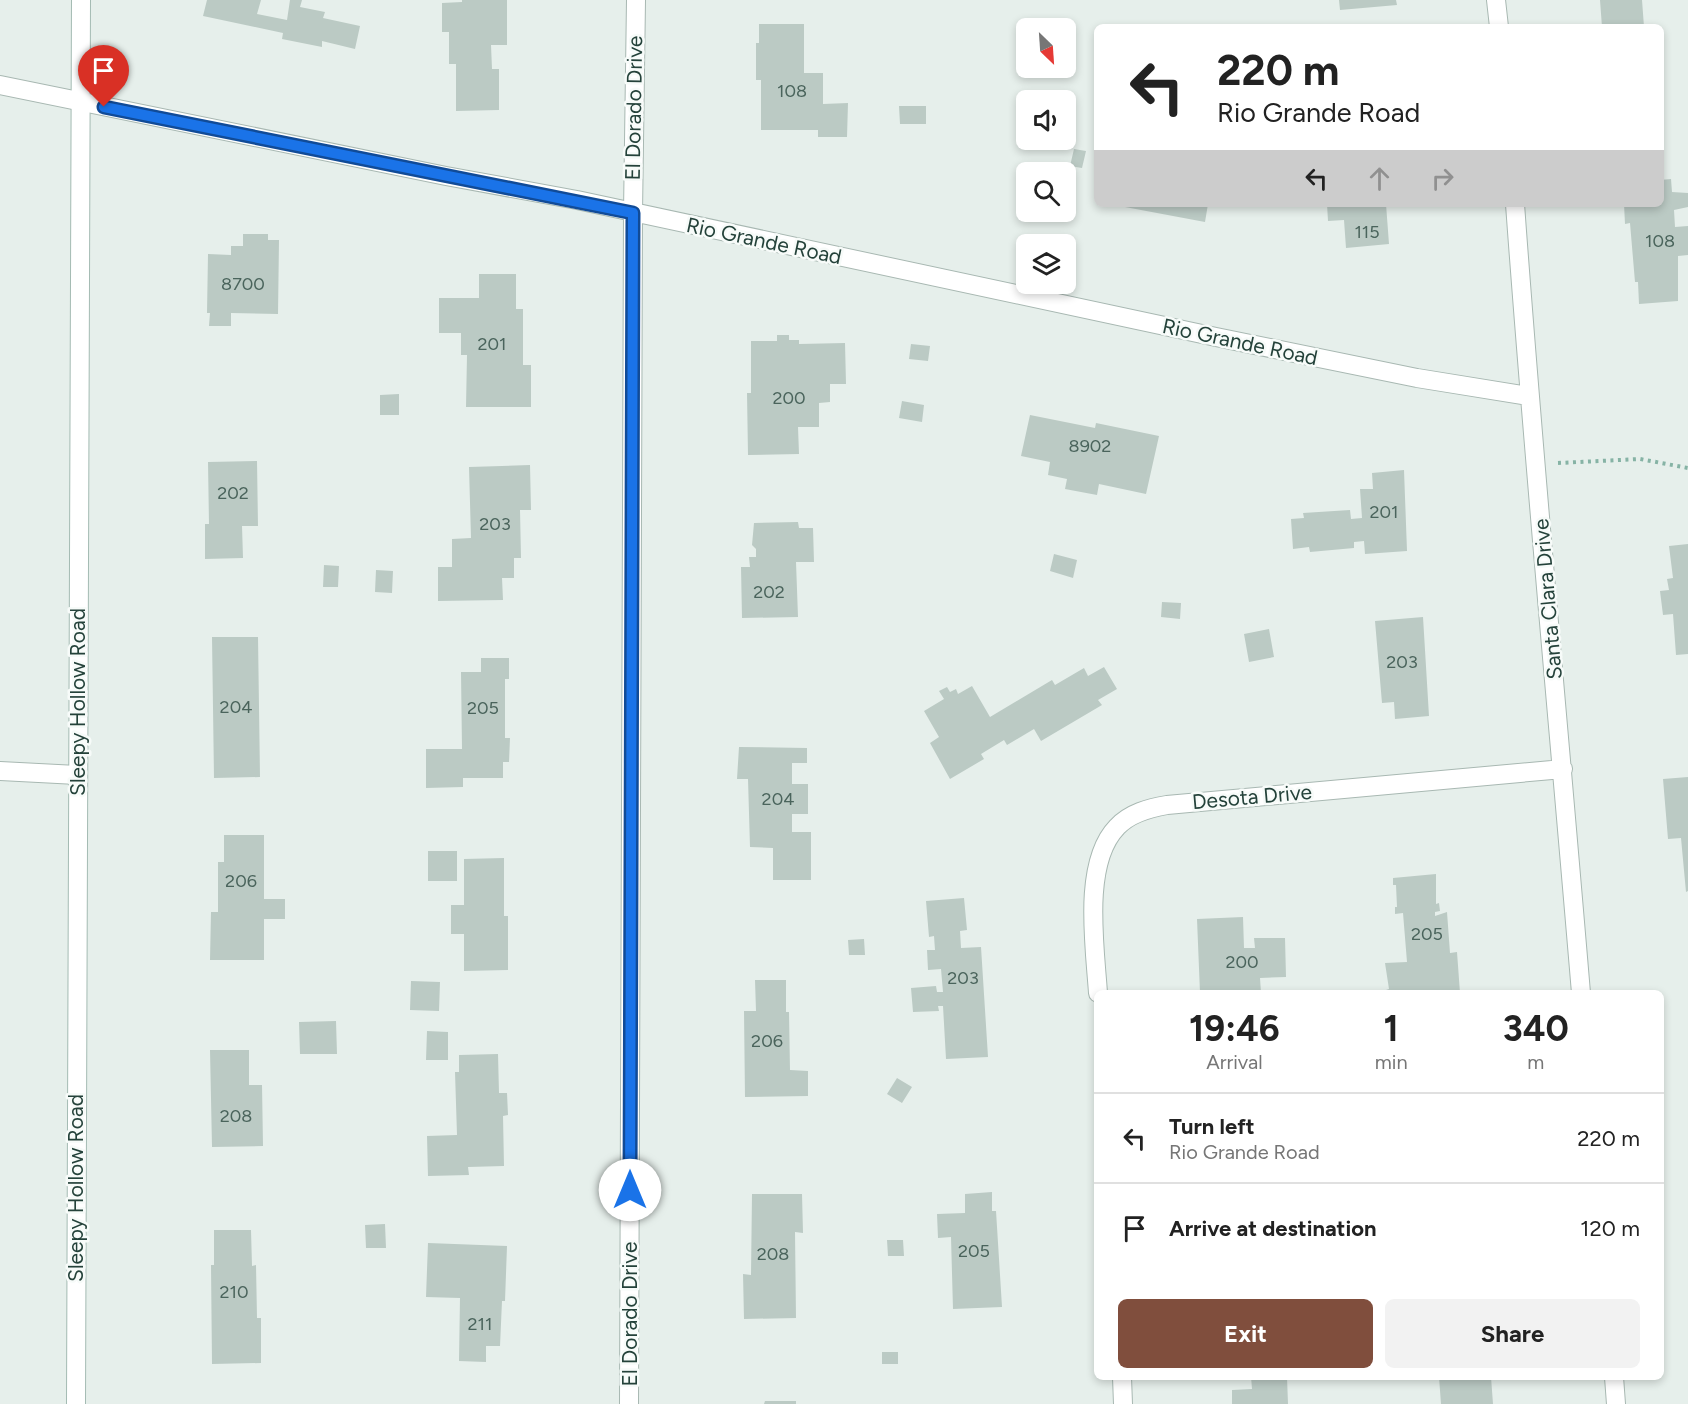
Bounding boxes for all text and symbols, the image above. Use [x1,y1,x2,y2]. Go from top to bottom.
north arrow [1016,18,1076,78]
map controls [1016,18,1076,294]
street label: El Dorado Drive [620,35,647,181]
pin [78,45,129,107]
text: 220 m [1217,45,1339,96]
icon: left [1118,48,1196,126]
icon: arrive [87,54,120,87]
house number: 108 [777,80,807,102]
button: sound [1016,90,1076,150]
text: Rio Grande Road [1217,96,1420,129]
button: search [1016,162,1076,222]
icon: left [1300,162,1333,195]
icon: ahead [1363,162,1396,195]
icon: right [1426,162,1459,195]
street label: Rio Grande Road [684,212,844,269]
house number: 115 [1354,221,1380,243]
house number: 108 [1645,230,1675,252]
button: layers [1016,234,1076,294]
house number: 8700 [221,273,265,295]
street label: Rio Grande Road [1160,313,1320,370]
house number: 201 [477,333,507,355]
house number: 200 [772,387,806,409]
house number: 8902 [1069,435,1111,457]
house number: 202 [217,482,249,504]
house number: 201 [1369,501,1399,523]
house number: 203 [479,513,511,535]
street label: Santa Clara Drive [1528,518,1567,680]
house number: 202 [753,581,785,603]
street label: Sleepy Hollow Road [65,608,90,796]
house number: 203 [1386,651,1418,673]
house number: 204 [220,696,252,718]
house number: 205 [467,697,499,719]
street label: Desota Drive [1191,779,1313,814]
house number: 204 [762,788,794,810]
house number: 206 [225,870,257,892]
house number: 205 [1411,923,1443,945]
house number: 200 [1225,951,1259,973]
house number: 203 [947,967,979,989]
text: 19:46 [1189,1007,1280,1050]
text: 1 [1384,1007,1399,1050]
text: 340 [1503,1007,1569,1050]
house number: 206 [751,1030,783,1052]
text: Arrival [1206,1050,1263,1074]
text: min [1375,1050,1408,1074]
text: m [1527,1050,1544,1074]
street label: Sleepy Hollow Road [63,1094,88,1282]
house number: 208 [220,1105,252,1127]
text: Turn left [1169,1113,1255,1140]
icon: left [1118,1122,1151,1155]
text: 220 m [1577,1125,1640,1152]
text: Rio Grande Road [1169,1140,1320,1164]
position arrow [598,1158,662,1222]
icon: arrive [1118,1212,1151,1245]
text: Arrive at destination [1169,1215,1377,1242]
text: 120 m [1580,1215,1640,1242]
house number: 205 [958,1240,990,1262]
street label: El Dorado Drive [617,1242,642,1386]
house number: 208 [757,1243,789,1265]
house number: 210 [219,1281,249,1303]
button: Exit [1118,1299,1373,1368]
button: Share [1385,1299,1640,1368]
house number: 211 [468,1313,492,1335]

